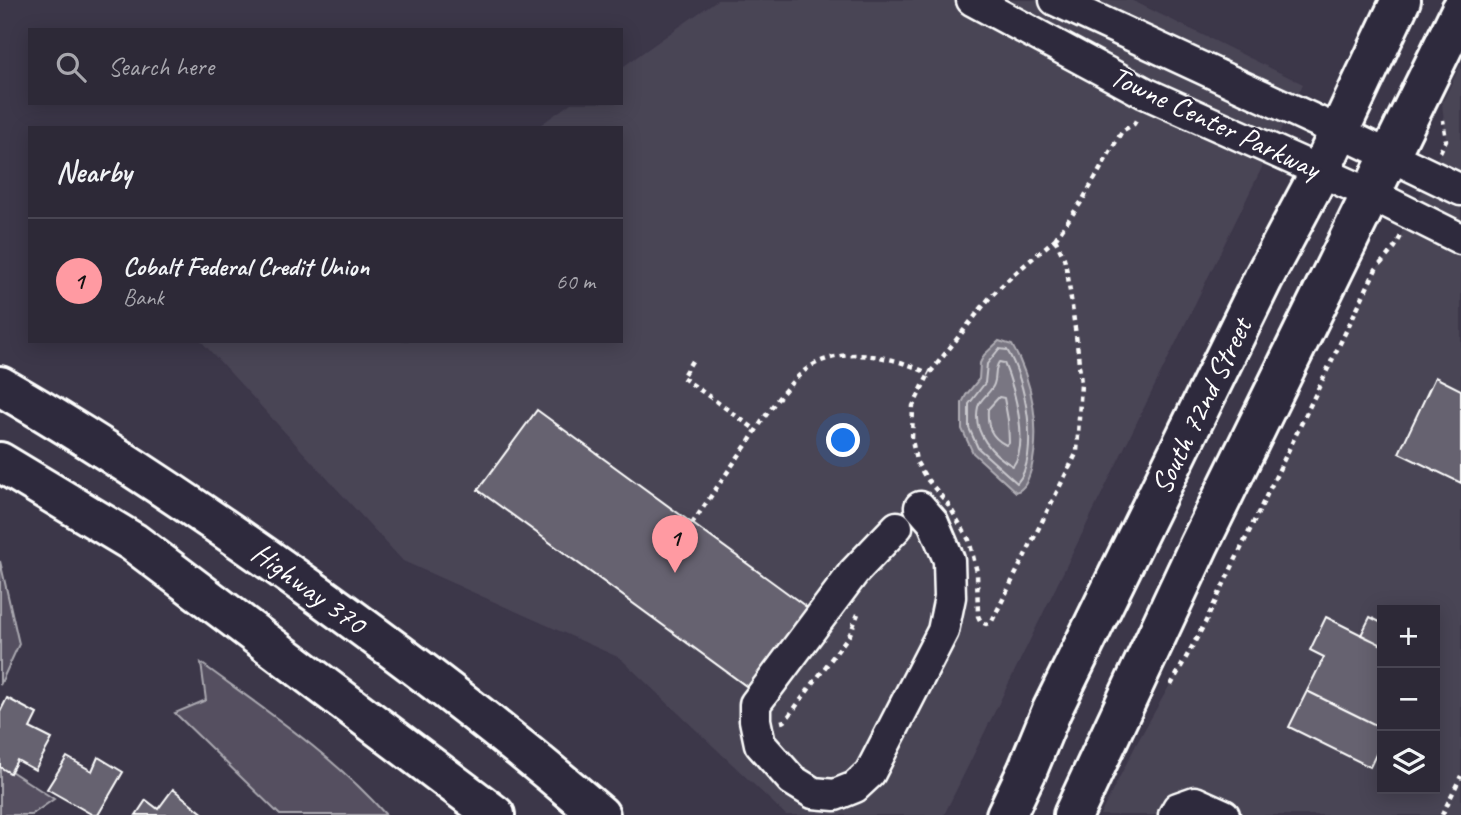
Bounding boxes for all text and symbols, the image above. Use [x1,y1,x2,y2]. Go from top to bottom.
search box [28,28,623,105]
icon: search [52,48,90,86]
text: Search here [108,50,214,83]
street label: Towne Center Parkway [1104,57,1328,188]
text: Nearby [56,153,132,191]
text: Cobalt Federal Credit Union [123,250,369,283]
text: 1 [74,267,84,296]
text: 60 m [556,267,595,296]
text: Bank [123,283,164,312]
street label: South 72nd Street [1142,309,1261,500]
your location [826,423,860,457]
pin: 1 [652,515,698,573]
street label: Highway 370 [244,534,376,644]
map controls [1377,605,1440,794]
button: + [1377,605,1440,668]
button: − [1377,668,1440,731]
button: layers [1377,731,1440,794]

